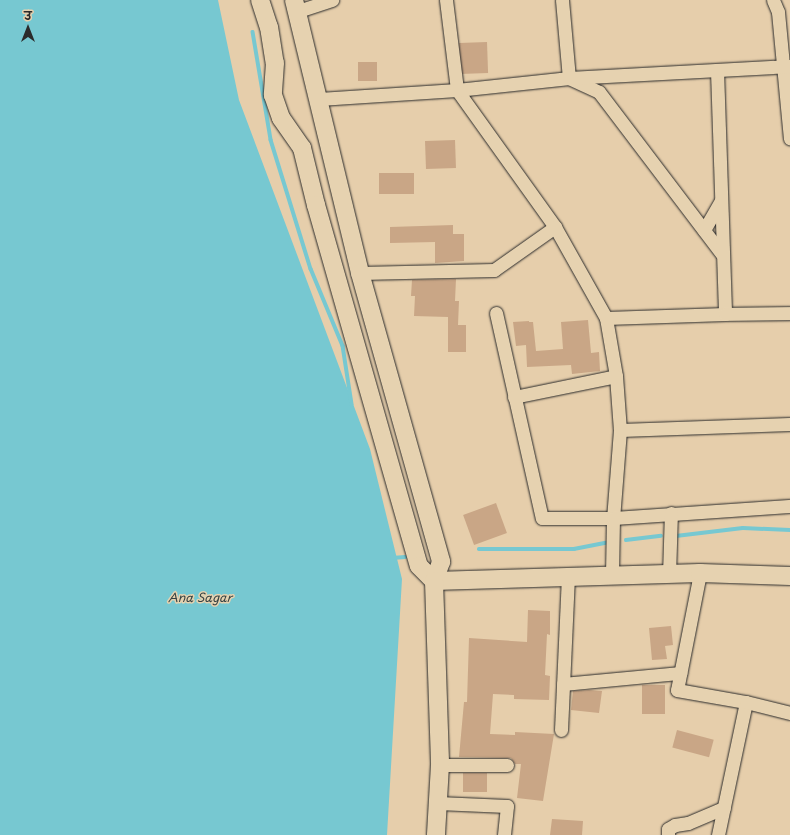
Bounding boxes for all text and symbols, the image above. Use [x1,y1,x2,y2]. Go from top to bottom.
text: उ [24,7,32,24]
north arrow [8,8,48,48]
water label: Ana Sagar [169,591,231,605]

